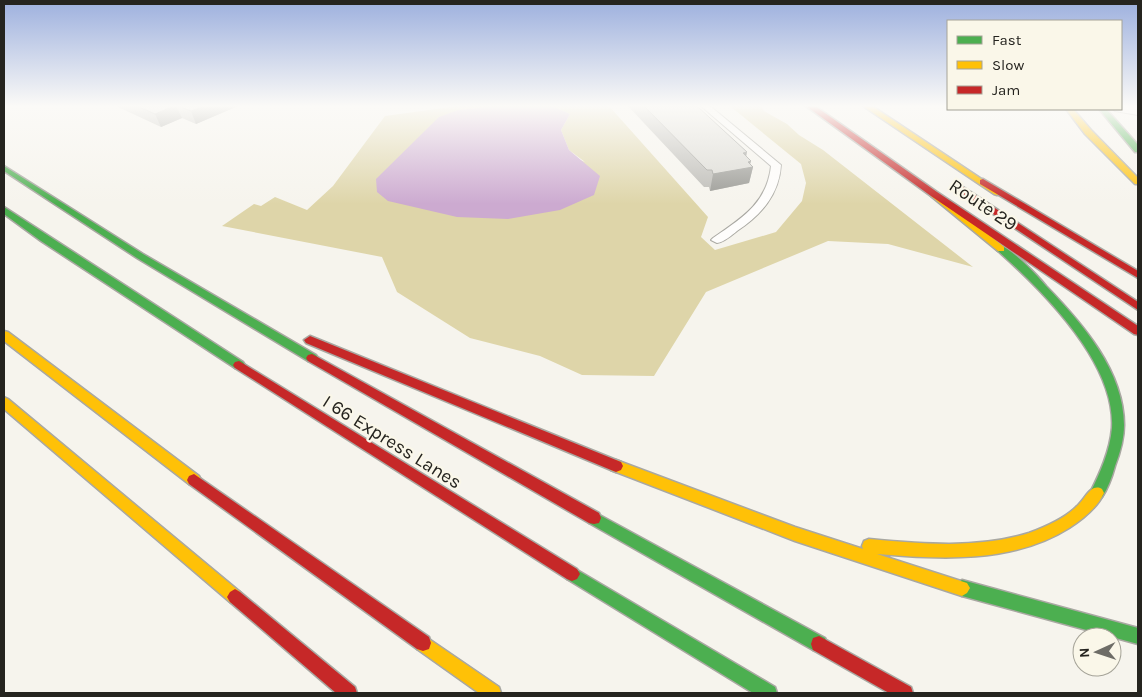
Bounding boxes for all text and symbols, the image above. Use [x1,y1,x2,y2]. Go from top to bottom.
legend [947,20,1122,110]
text: Fast [992,31,1022,49]
text: Slow [992,56,1024,74]
text: Jam [992,81,1020,99]
street label: Route 29 [945,174,1021,236]
street label: I 66 Express Lanes [319,390,465,494]
north arrow [1072,627,1122,677]
text: N [1076,647,1093,658]

